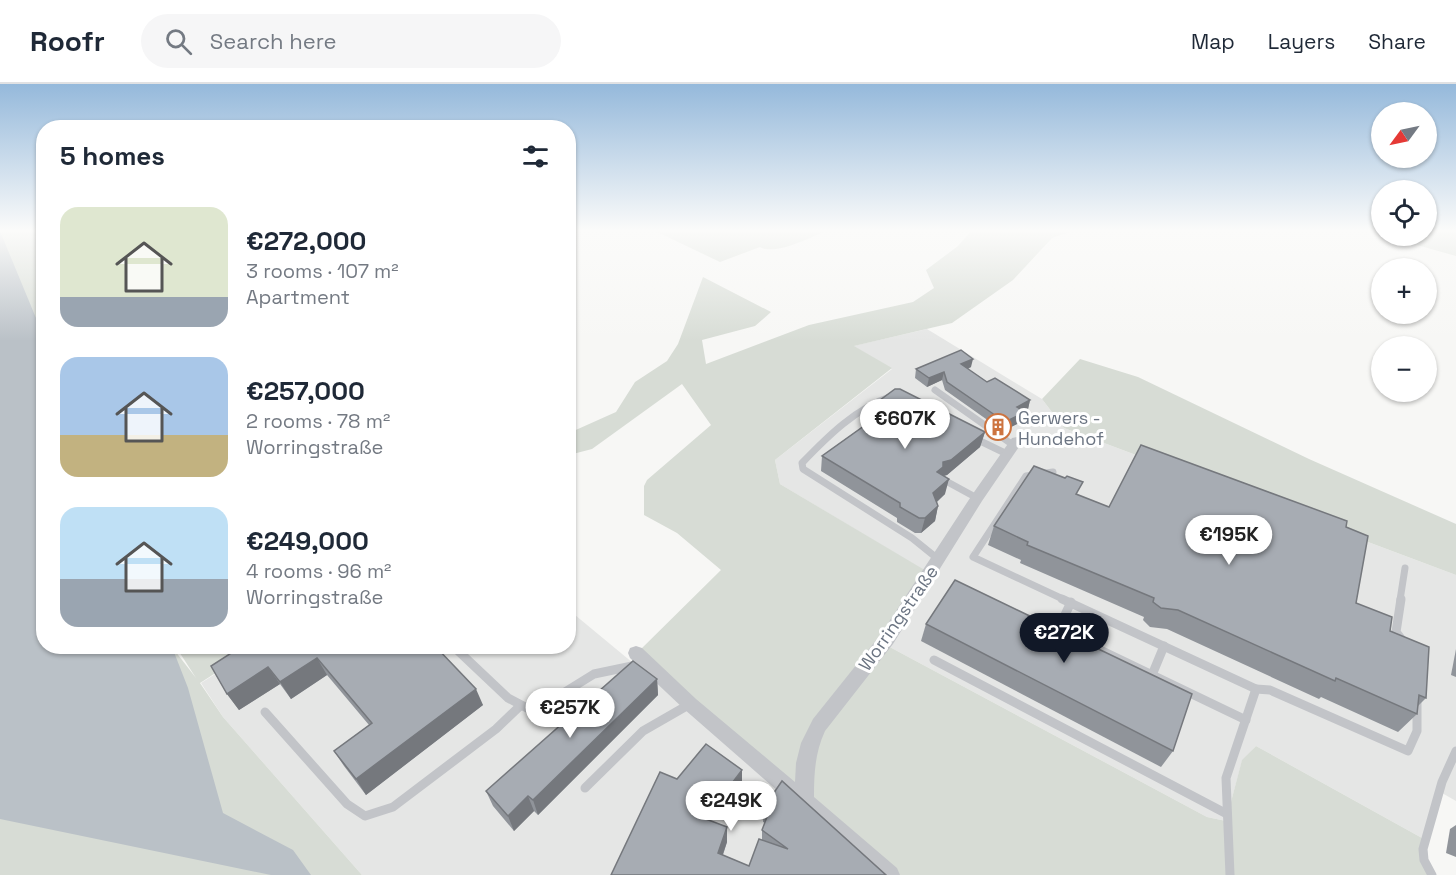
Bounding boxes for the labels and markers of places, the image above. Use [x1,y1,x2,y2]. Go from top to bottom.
pin: €607K [863,399,947,450]
place label: Gerwers - Hundehof [1018,406,1104,450]
building icon: Gerwers - Hundehof [983,412,1013,442]
pin: €195K [1187,515,1271,566]
pin: €272K [1022,613,1106,664]
pin: €257K [528,688,612,739]
pin: €249K [689,781,773,832]

